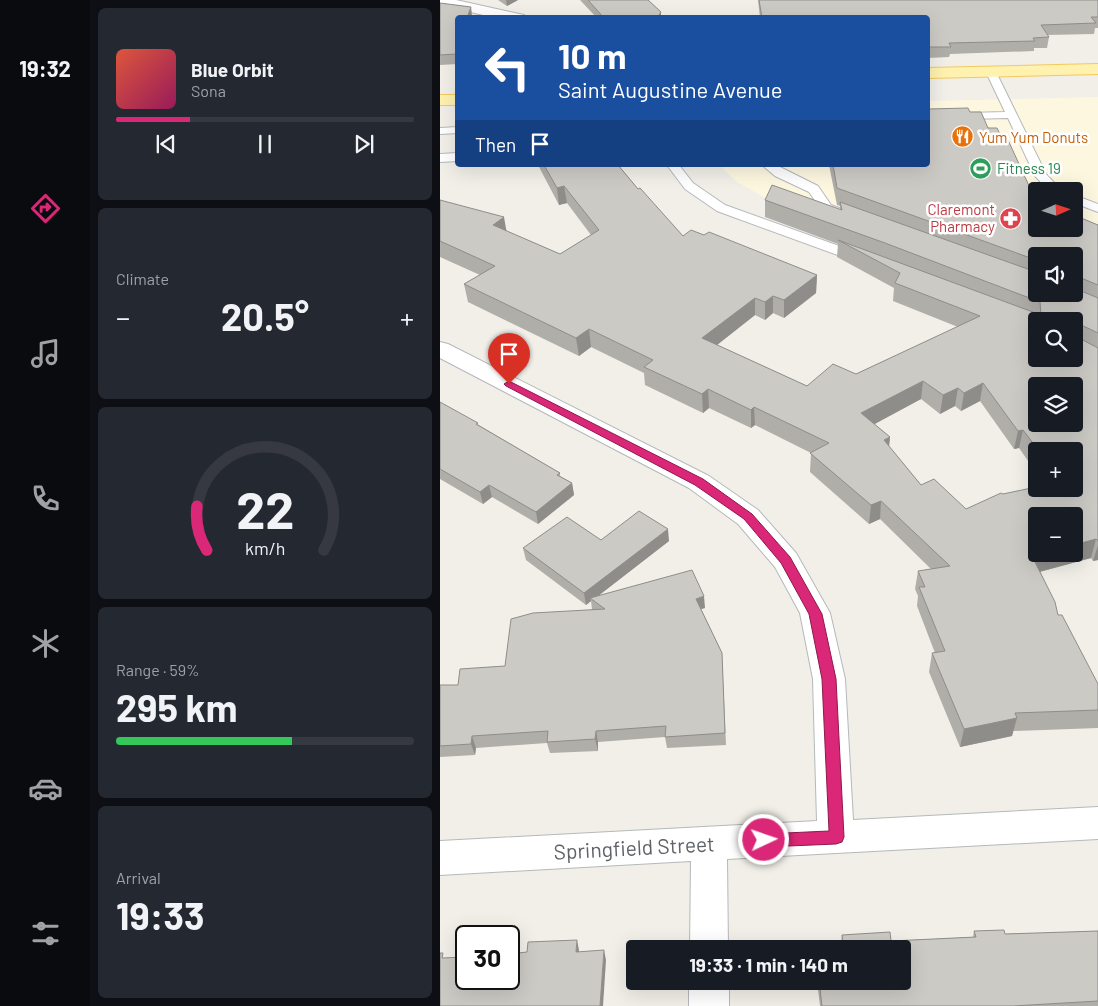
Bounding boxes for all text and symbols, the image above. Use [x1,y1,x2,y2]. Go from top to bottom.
text: 10 m [558,34,627,76]
icon: left [475,35,540,100]
text: 19:32 [19,55,71,81]
text: Blue Orbit [191,58,274,81]
text: Saint Augustine Avenue [558,76,783,102]
text: Sona [191,81,226,100]
restaurant icon: Yum Yum Donuts [951,125,975,149]
place label: Yum Yum Donuts [979,128,1088,146]
icon: previous [152,130,180,158]
icon: pause [251,130,279,158]
icon: next [350,130,378,158]
icon: arrive [526,130,554,158]
text: Then [475,133,516,156]
sports icon: Fitness 19 [969,156,993,180]
place label: Fitness 19 [997,159,1061,177]
north arrow [1028,182,1082,238]
map controls [1028,182,1083,562]
icon: directions [28,191,63,226]
place label: Claremont Pharmacy [927,200,995,235]
pharmacy icon: Claremont Pharmacy [999,206,1023,230]
button: sound [1028,247,1083,302]
text: Climate [116,269,169,288]
text: 20.5° [221,293,309,339]
text: − [116,300,130,334]
text: + [400,300,414,334]
button: search [1028,312,1083,367]
pin [488,333,530,384]
icon: music [28,336,63,371]
icon: arrive [495,340,523,368]
button: layers [1028,377,1083,432]
button: + [1028,442,1083,497]
text: 22 [236,477,294,539]
icon: phone [28,481,63,516]
button: − [1028,507,1083,562]
text: km/h [245,537,285,559]
icon: climate [28,626,63,661]
text: Range · 59% [116,660,200,679]
text: 295 km [116,684,238,730]
icon: car [28,771,63,806]
position arrow [737,813,789,865]
street label: Springfield Street [553,830,715,864]
text: Arrival [116,868,161,887]
text: 19:33 [116,892,205,938]
icon: filters [28,916,63,951]
speed limit sign: 30 [455,925,520,990]
text: 19:33 · 1 min · 140 m [689,953,848,976]

